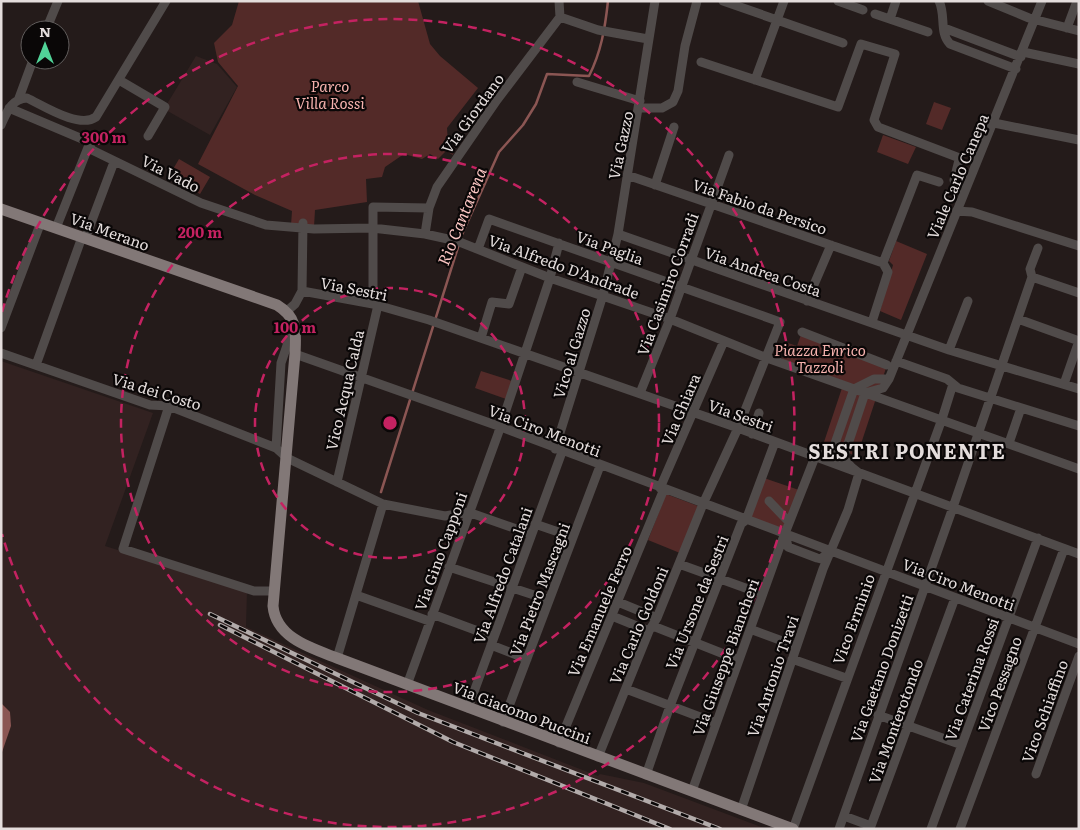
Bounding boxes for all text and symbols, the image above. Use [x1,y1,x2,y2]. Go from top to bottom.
north arrow [20,20,70,70]
text: N [39,21,51,41]
street label: Via Giordano [435,68,509,158]
park label: Parco Villa Rossi [295,74,365,114]
street label: Via Gazzo [602,108,639,181]
street label: Viale Carlo Canepa [920,109,994,242]
text: 300 m [82,125,126,148]
street label: Via Vado [138,148,204,198]
water label: Rio Cantarena [430,163,492,269]
street label: Via Fabio da Persico [690,172,831,240]
street label: Via Merano [67,206,153,256]
street label: Via Casimiro Corradi [630,209,704,359]
text: 200 m [178,220,222,243]
street label: Via Paglia [573,224,648,270]
street label: Via Alfredo D'Andrade [485,228,643,304]
street label: Via Andrea Costa [702,240,825,302]
street label: Via Sestri [318,270,390,306]
street label: Vico al Gazzo [546,305,596,401]
text: 100 m [274,315,316,338]
street label: Vico Acqua Calda [319,326,369,453]
park label: Piazza Enrico Tazzoli [774,338,866,378]
street label: Via dei Costo [110,367,205,416]
street label: Via Ghiara [655,369,706,449]
street label: Via Sestri [705,393,777,437]
street label: Via Ciro Menotti [485,398,605,462]
centre of rings [381,414,399,432]
district label: SESTRI PONENTE [808,435,1006,465]
street label: Via Gino Capponi [408,488,472,614]
street label: Via Alfredo Catalani [467,503,537,647]
street label: Via Pietro Mascagni [503,519,575,659]
street label: Via Ursone da Sestri [659,531,733,673]
street label: Via Emanuele Ferro [561,542,637,680]
street label: Via Ciro Menotti [899,552,1019,616]
street label: Via Carlo Goldoni [603,563,673,687]
street label: Vico Erminio [826,570,880,668]
street label: Via Giuseppe Biancheri [686,575,764,739]
street label: Via Gaetano Donizetti [843,591,919,745]
street label: Via Antonio Travi [740,612,804,740]
street label: Via Caterina Rossi [938,614,1004,744]
street label: Vico Pessagno [971,633,1027,735]
street label: Via Monterotondo [862,655,928,787]
street label: Vico Schiaffino [1015,656,1073,766]
street label: Via Giacomo Puccini [449,675,595,749]

